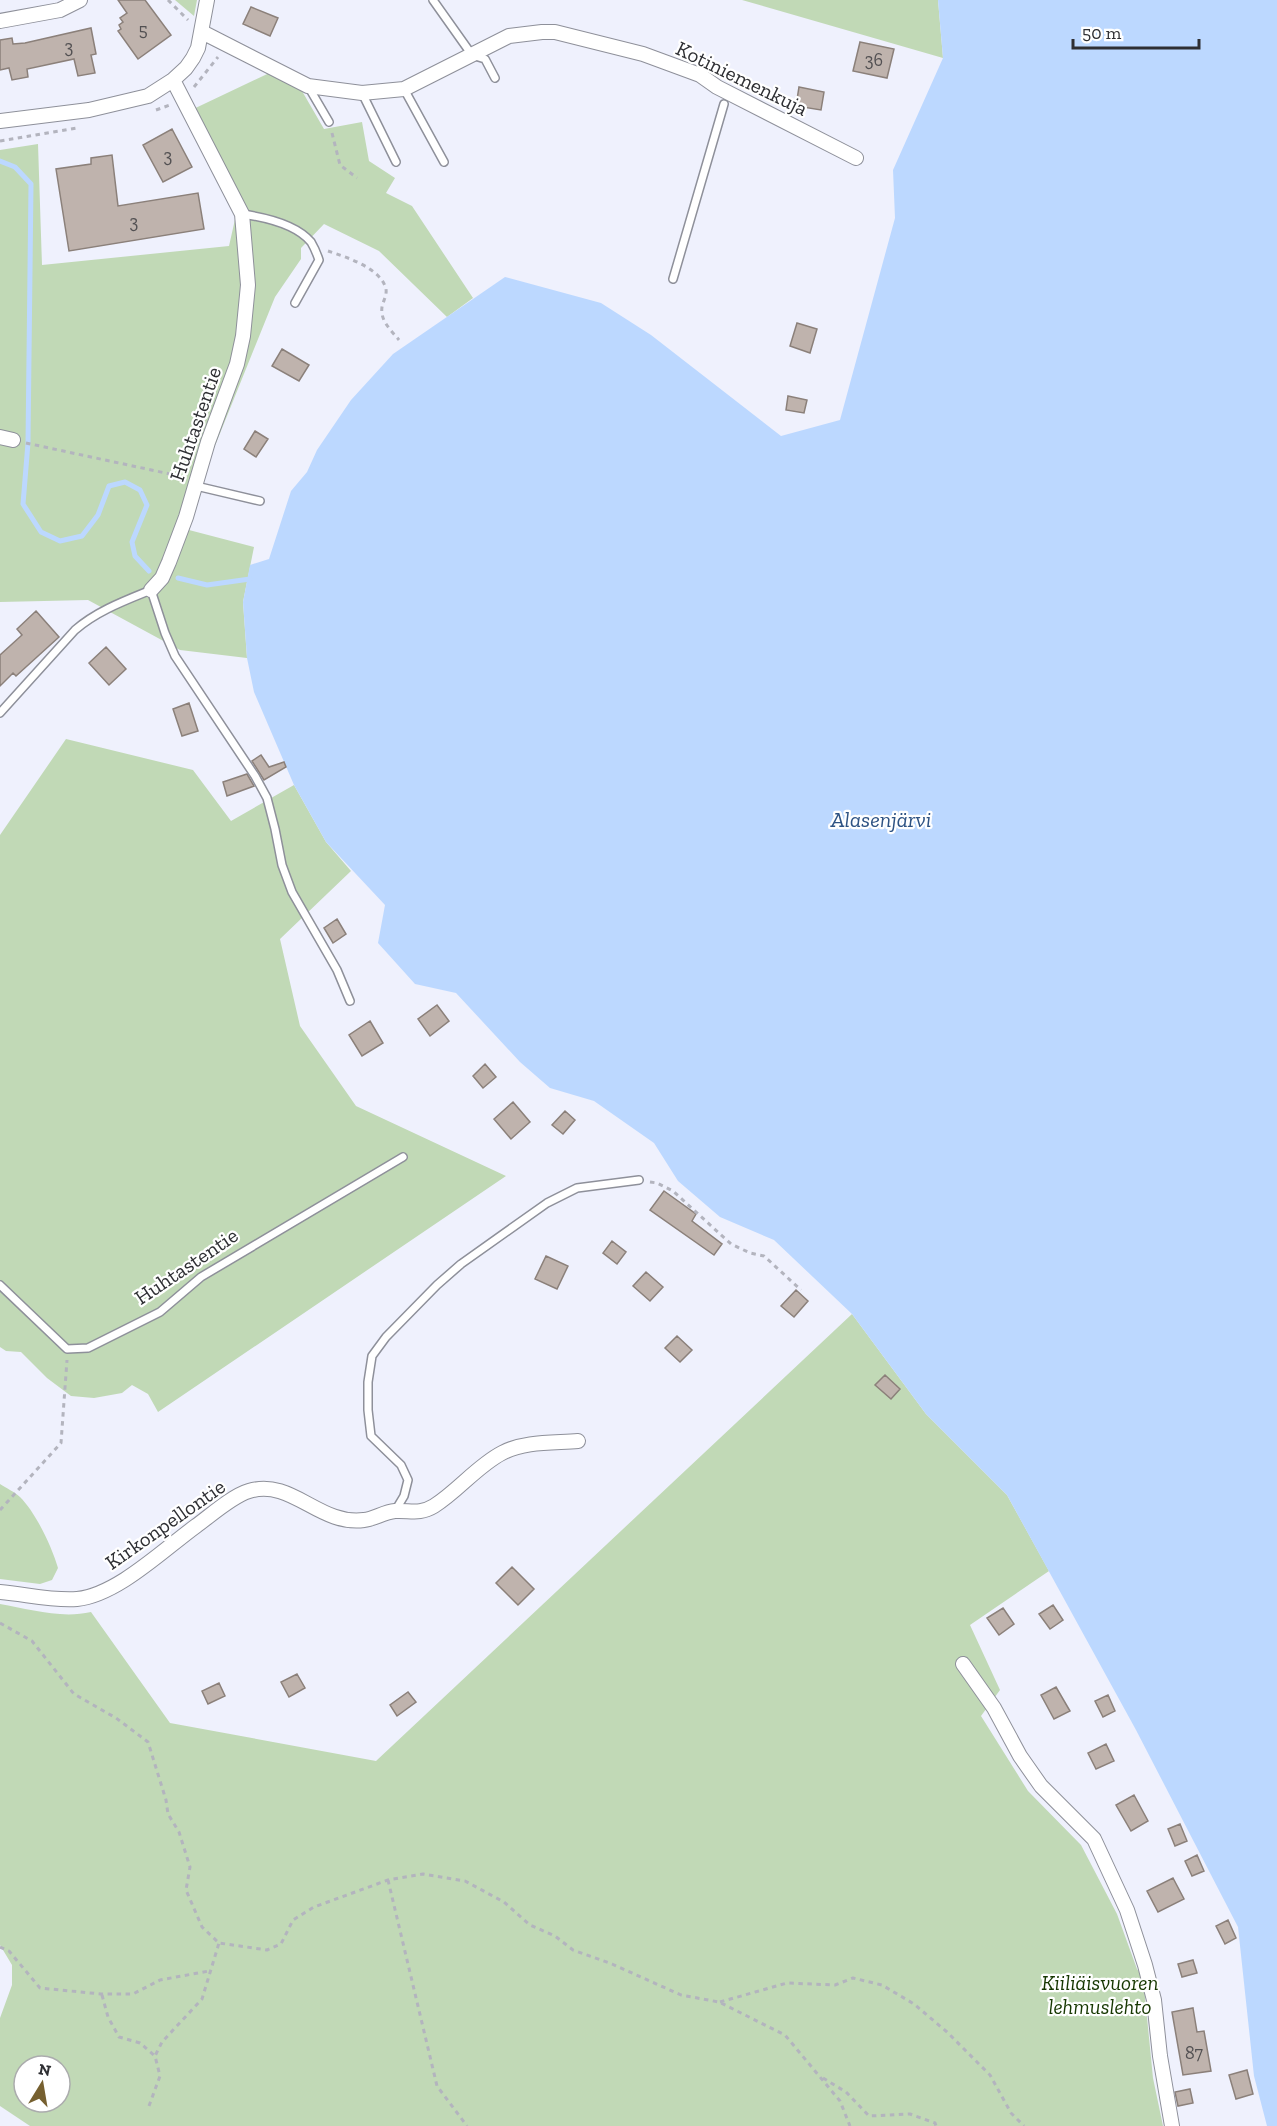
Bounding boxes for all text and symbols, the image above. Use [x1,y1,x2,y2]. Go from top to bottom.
scale bar [1073,12,1199,50]
house number: 5 [138,19,148,41]
text: 50 m [1082,22,1122,44]
street label: Kotiniemenkuja [672,35,812,122]
house number: 3 [65,36,74,58]
house number: 36 [865,49,883,71]
house number: 3 [164,145,173,167]
house number: 3 [130,211,139,233]
street label: Huhtastentie [164,363,226,484]
water label: Alasenjärvi [830,806,931,833]
street label: Huhtastentie [130,1222,243,1310]
street label: Kirkonpellontie [100,1473,230,1574]
park label: Kiiliäisvuoren lehmuslehto [1042,1970,1158,2019]
house number: 87 [1185,2042,1204,2064]
north arrow [12,2054,72,2114]
text: N [37,2059,53,2080]

